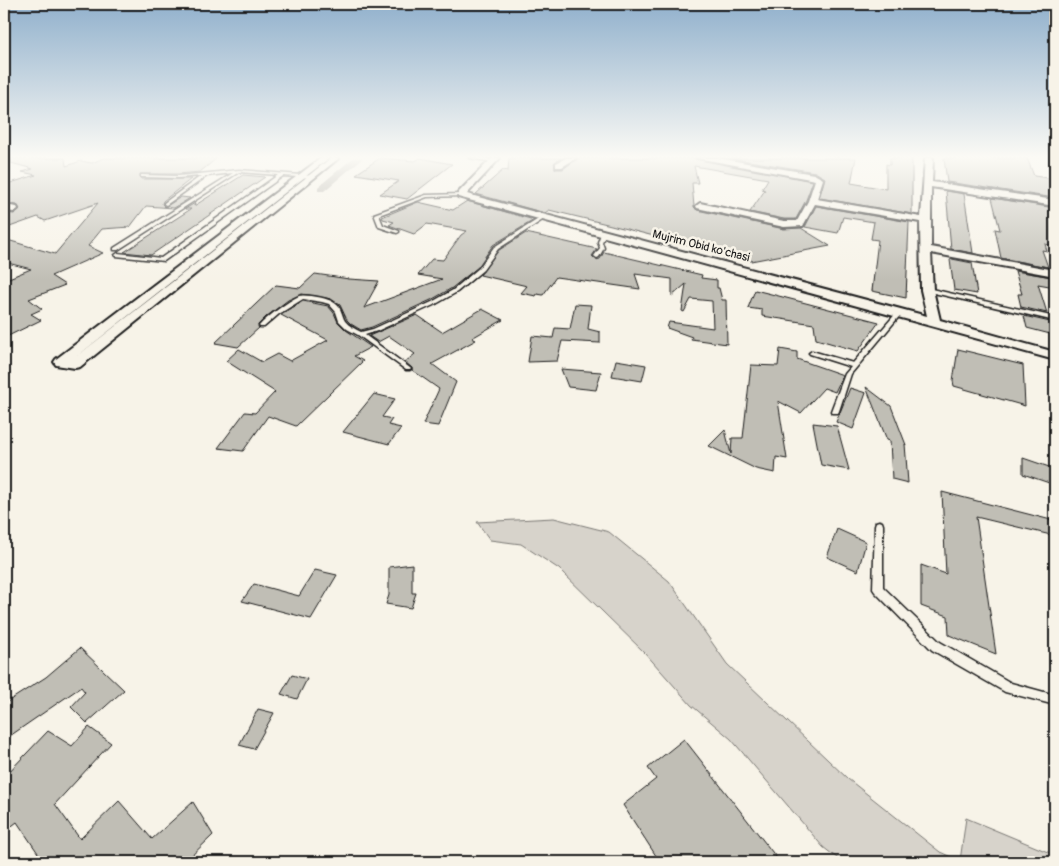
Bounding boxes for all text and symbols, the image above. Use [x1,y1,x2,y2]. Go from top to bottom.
street label: Mujrim Obid ko'chasi [651,227,751,265]

